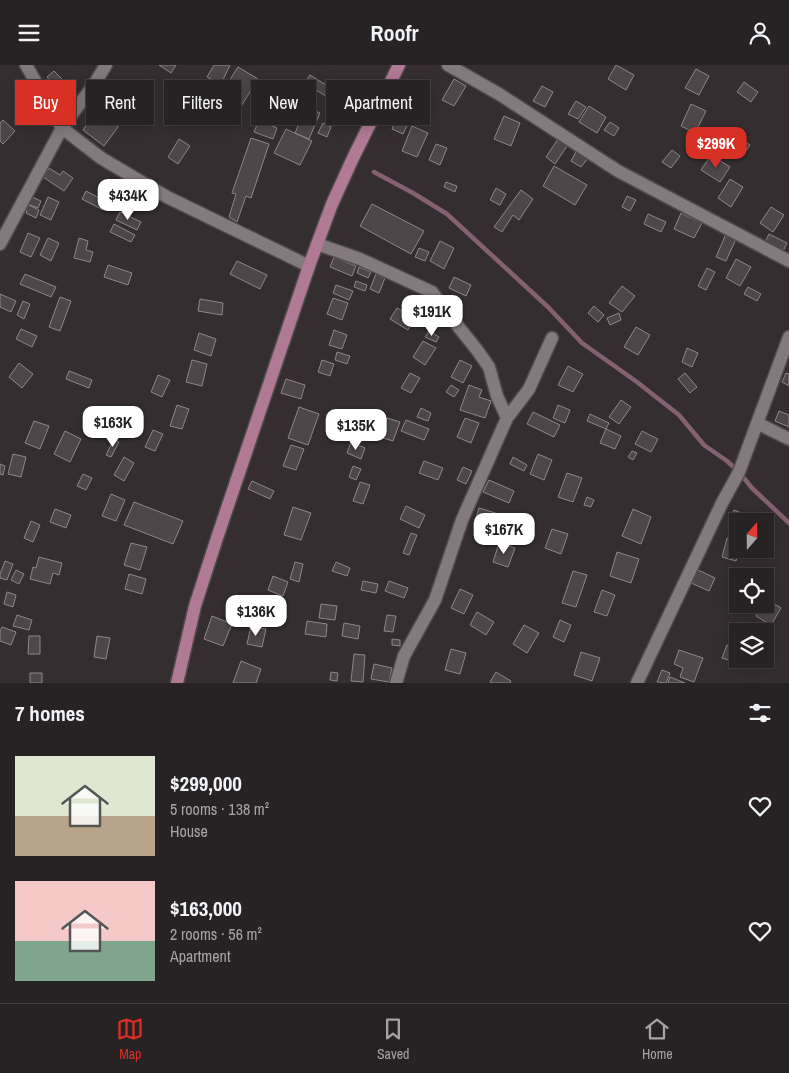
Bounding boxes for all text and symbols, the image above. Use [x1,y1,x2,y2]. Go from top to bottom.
text: Roofr [370,18,419,48]
icon: menu [15,19,43,47]
icon: person [746,19,774,47]
chip: Buy [15,80,76,125]
chip: Rent [86,80,154,125]
chip: Filters [164,80,241,125]
chip: New [251,80,316,125]
chip: Apartment [326,80,430,125]
pin: $299K [681,127,751,169]
text: $299K [697,132,735,154]
pin: $434K [93,179,163,221]
text: $434K [109,184,147,206]
pin: $191K [397,295,467,337]
text: $191K [413,300,451,322]
pin: $163K [78,405,148,448]
pin: $135K [321,409,391,451]
text: $163K [94,411,132,433]
text: $135K [337,414,375,436]
pin: $167K [469,513,539,555]
north arrow [729,513,774,557]
map controls [729,513,774,668]
text: $167K [485,518,523,540]
button: locate [729,568,774,613]
pin: $136K [221,595,291,637]
text: $136K [237,600,275,622]
button: layers [729,623,774,668]
text: 7 homes [15,699,85,728]
icon: filters [746,699,774,727]
text: $299,000 [170,769,242,798]
icon: home [55,776,115,836]
icon: heart [746,792,774,820]
text: 5 rooms · 138 m² [170,798,269,820]
text: House [170,820,208,842]
text: $163,000 [170,894,242,923]
icon: home [55,901,115,961]
icon: heart [746,917,774,945]
text: 2 rooms · 56 m² [170,923,262,945]
text: Apartment [170,945,231,967]
tab: Map [116,1015,144,1063]
tab: Saved [377,1015,409,1063]
tab: Home [642,1015,673,1063]

